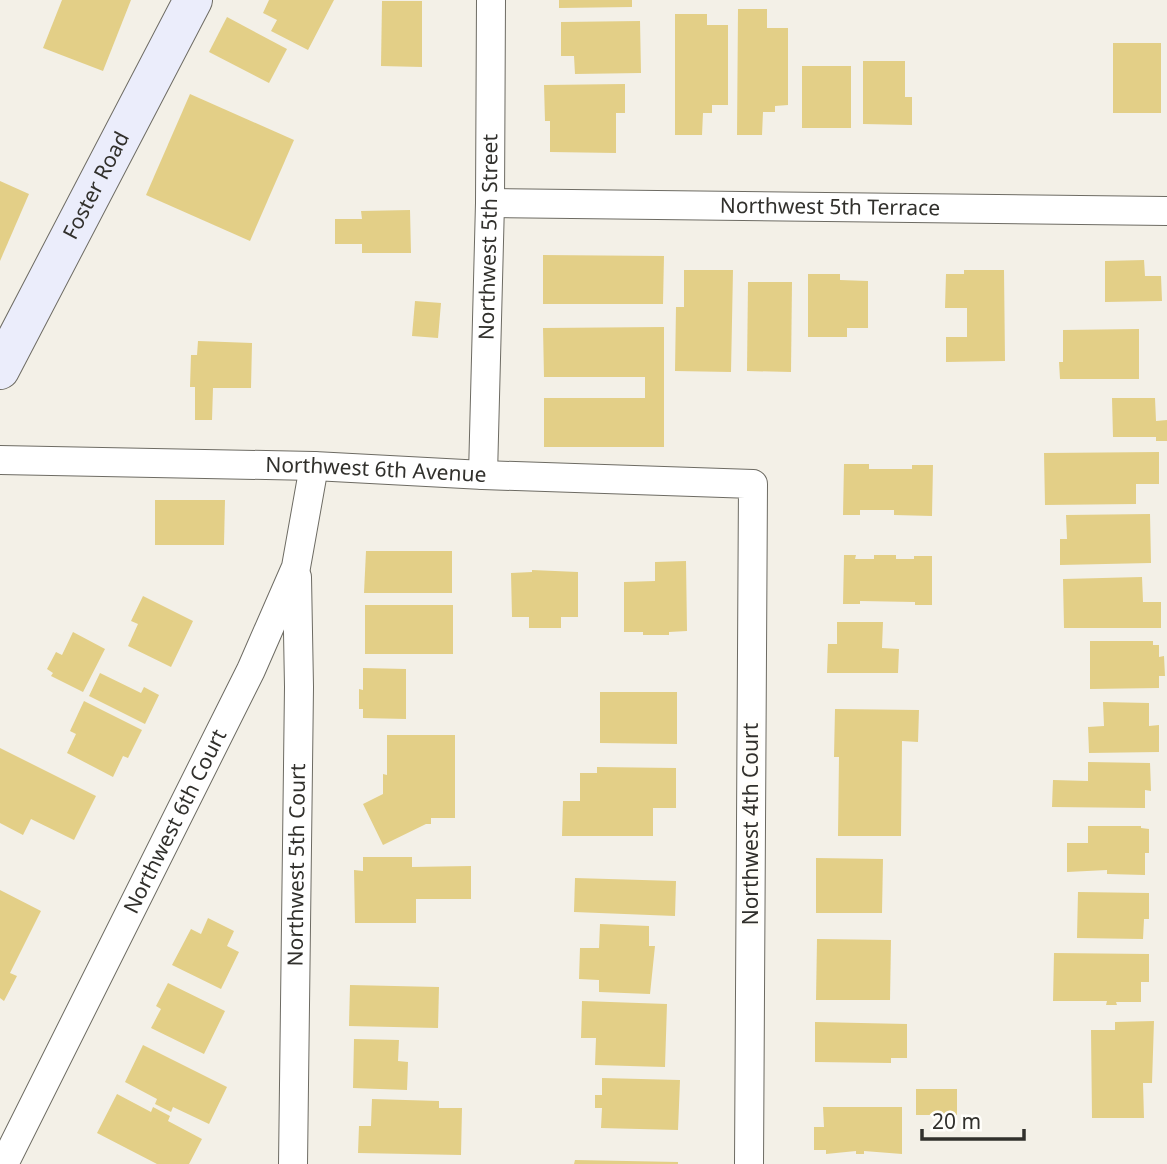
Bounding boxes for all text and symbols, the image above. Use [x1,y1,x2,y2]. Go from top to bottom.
street label: Foster Road [56,126,135,244]
street label: Northwest 5th Street [471,134,503,340]
street label: Northwest 5th Terrace [720,191,940,221]
street label: Northwest 6th Avenue [265,450,487,488]
street label: Northwest 4th Court [736,722,764,925]
street label: Northwest 6th Court [117,724,232,918]
street label: Northwest 5th Court [280,763,311,967]
scale bar [922,1098,1024,1142]
text: 20 m [932,1107,981,1135]

